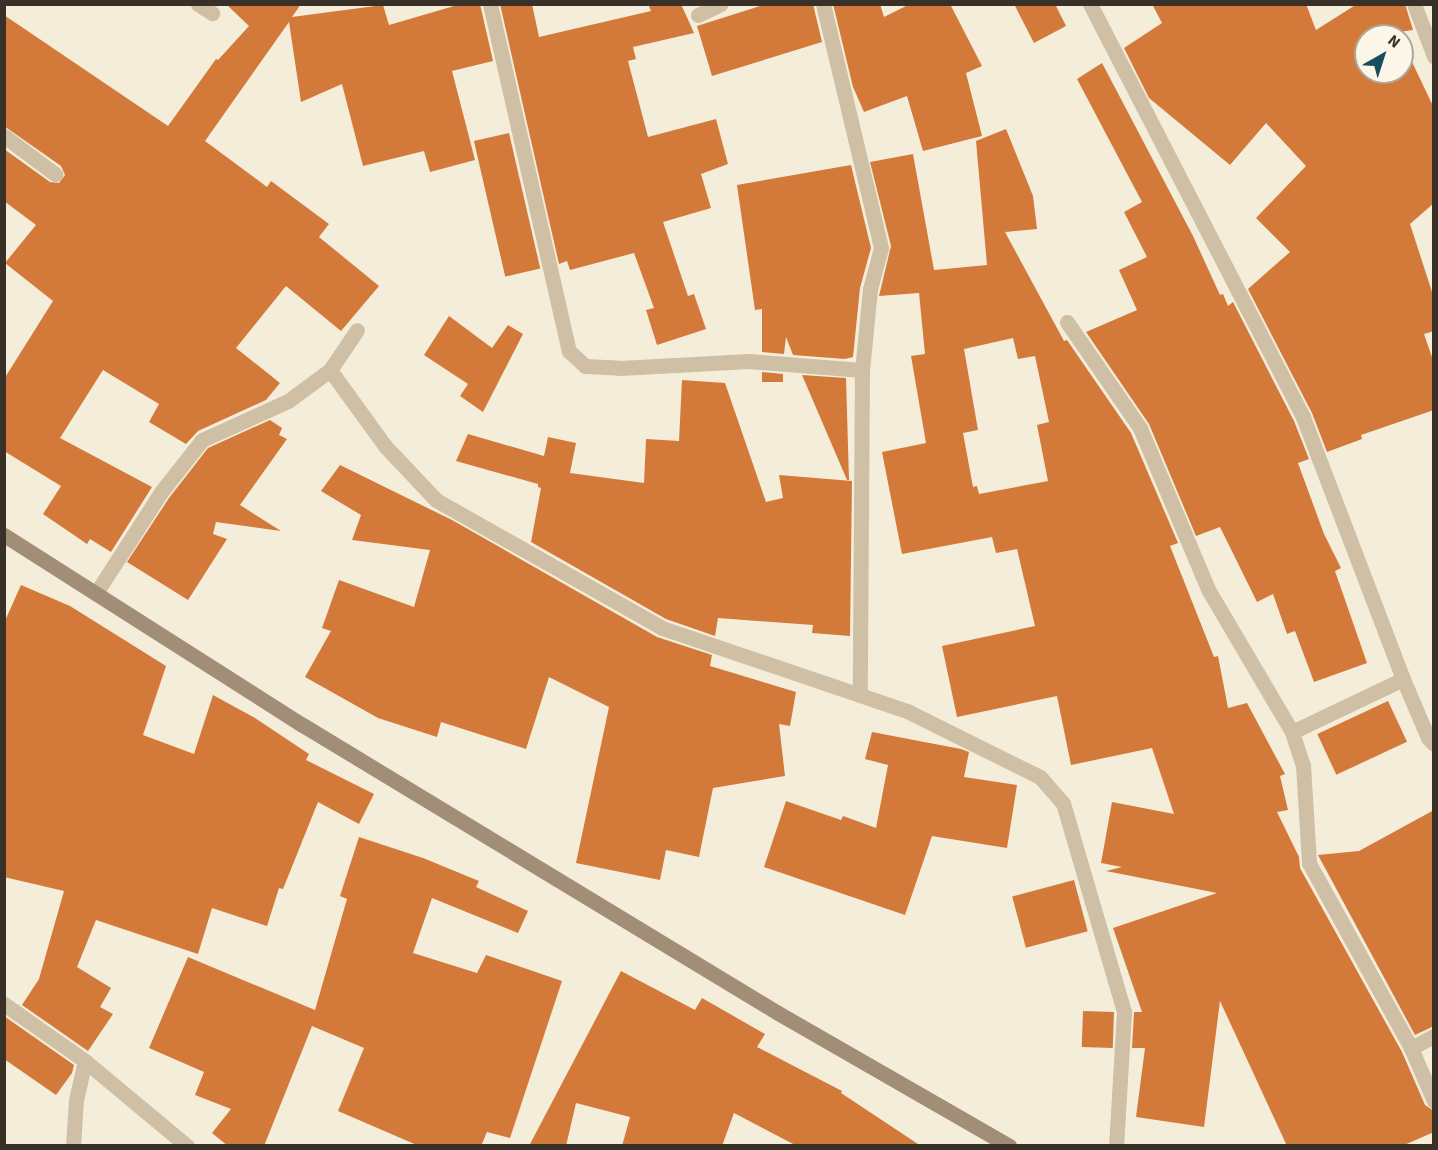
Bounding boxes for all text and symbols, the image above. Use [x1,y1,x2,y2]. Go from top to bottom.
north arrow [1354,24,1414,84]
text: N [1383,30,1405,53]

